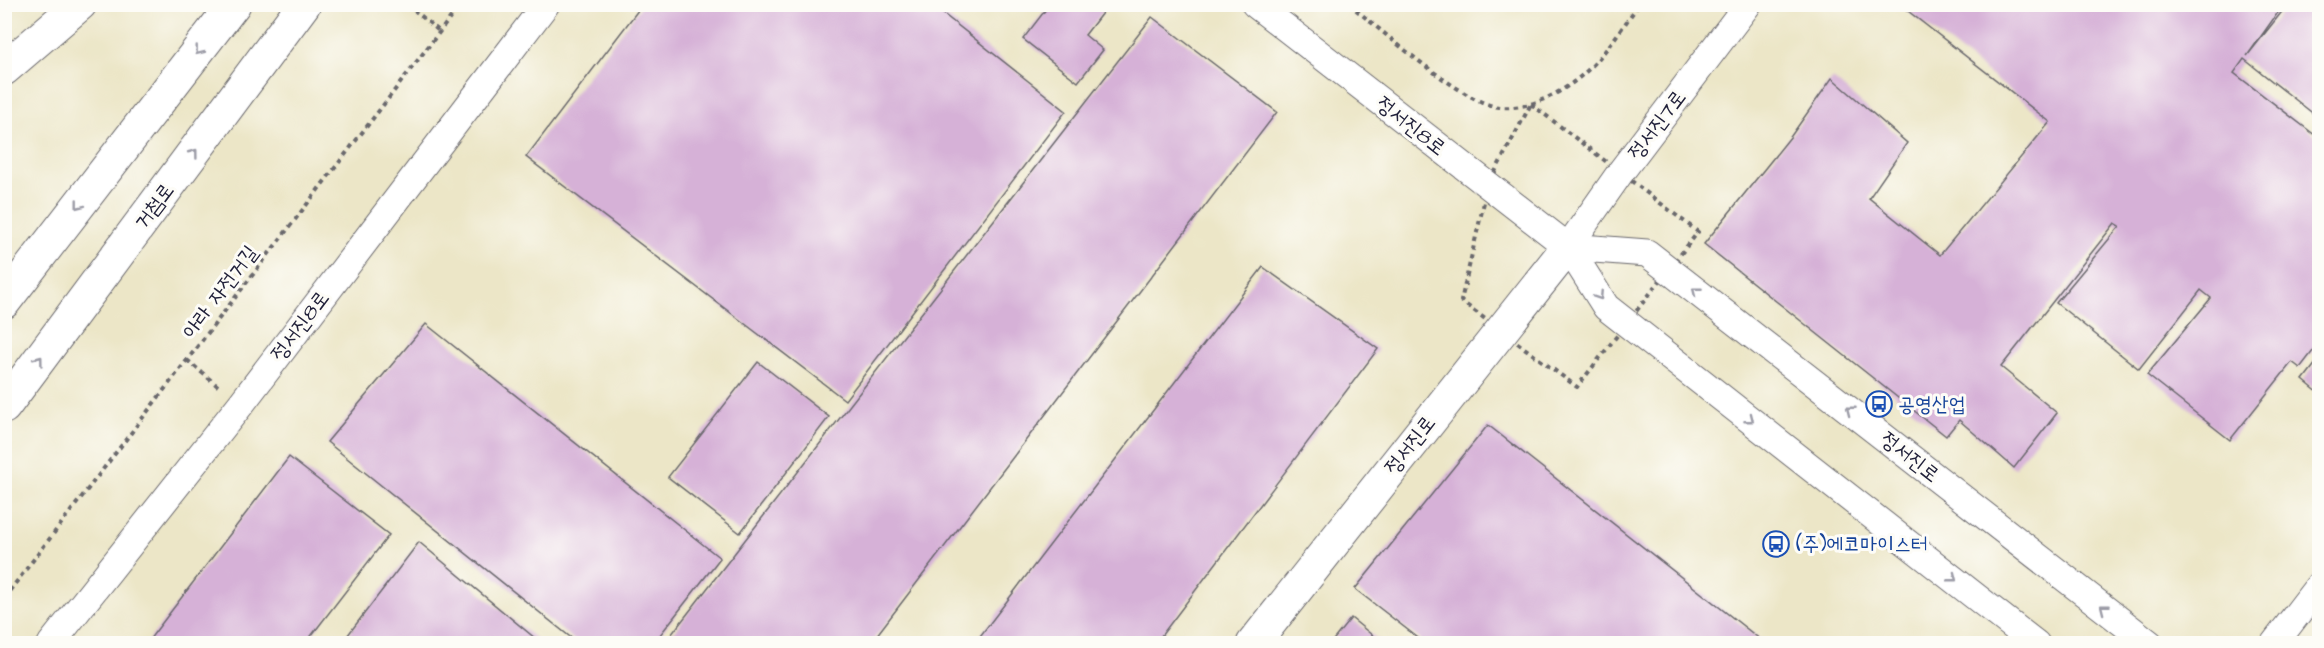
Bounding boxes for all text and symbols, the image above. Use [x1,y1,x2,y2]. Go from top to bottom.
one-way arrow [195,44,206,55]
street label: 정서진7로 [1621,84,1693,166]
street label: 정서진8로 [1370,90,1452,162]
one-way arrow [186,149,197,160]
street label: 거첨로 [127,177,181,235]
one-way arrow [76,198,87,209]
street label: 아라 자전거길 [175,239,265,345]
street label: 정서진8로 [264,285,336,367]
one-way arrow [1692,287,1703,298]
one-way arrow [1592,290,1604,300]
one-way arrow [32,355,43,366]
bus stop icon: 공영산업 [1864,389,1894,419]
place label: 공영산업 [1898,390,1966,419]
one-way arrow [1846,407,1857,418]
street label: 정서진로 [1378,409,1442,481]
one-way arrow [1743,412,1754,423]
street label: 정서진로 [1874,425,1946,489]
bus stop icon: (주)에코마이스터 [1761,529,1791,559]
place label: (주)에코마이스터 [1796,530,1928,559]
one-way arrow [1946,571,1957,582]
one-way arrow [2099,604,2110,615]

